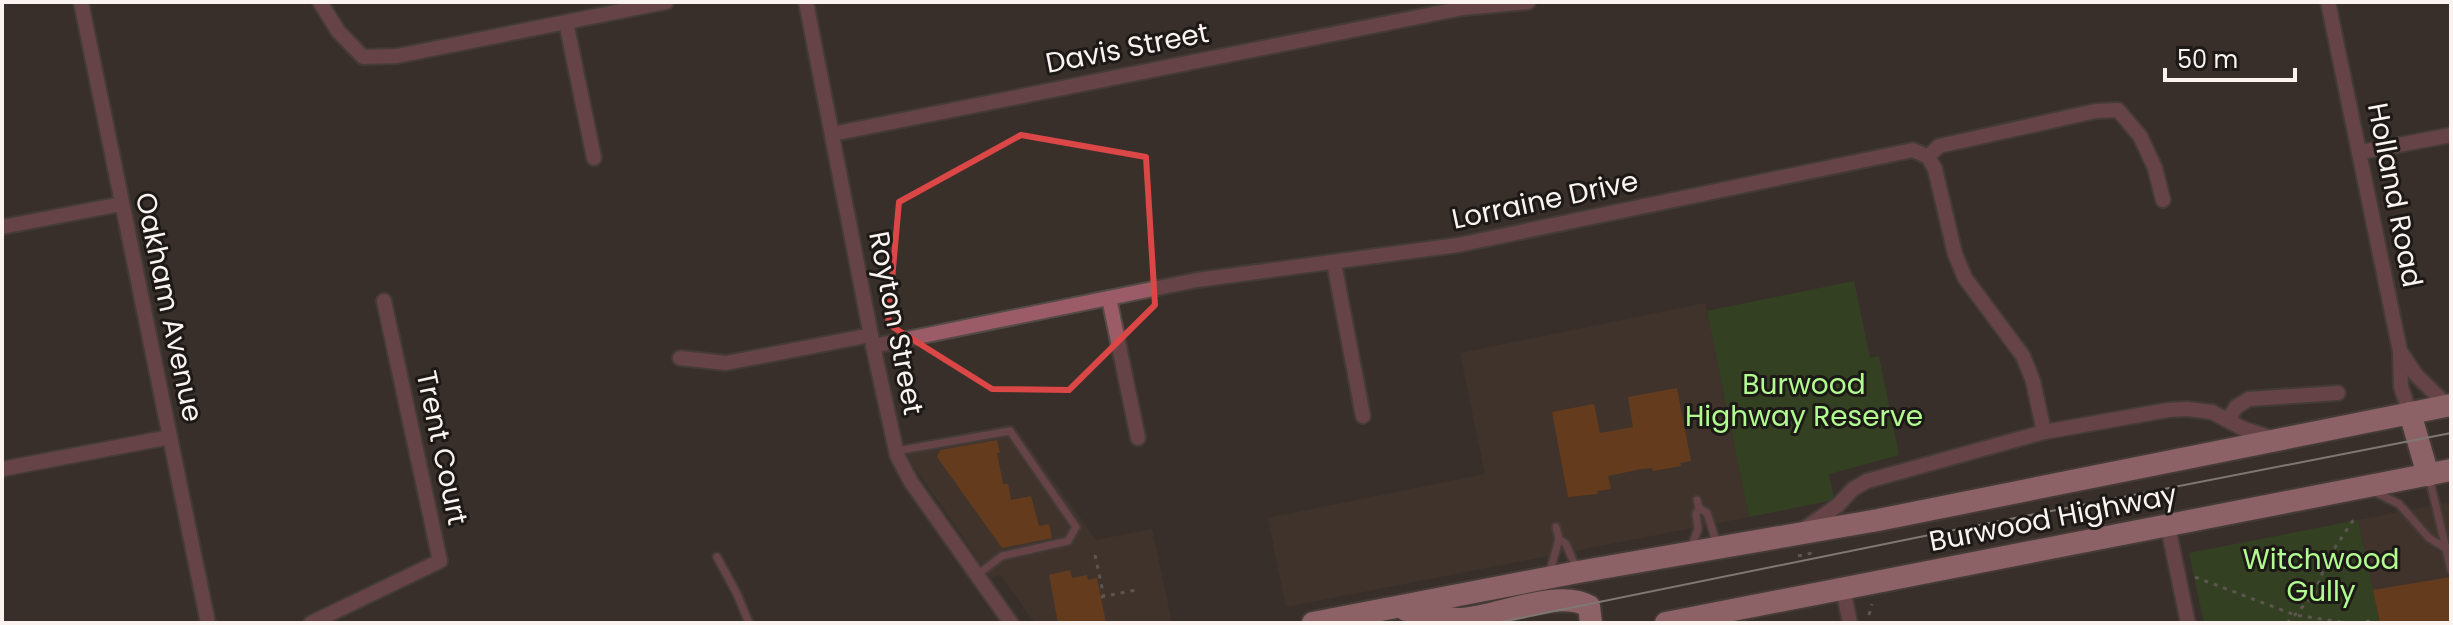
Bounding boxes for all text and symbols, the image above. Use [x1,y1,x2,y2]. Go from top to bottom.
street label: Davis Street [1042,13,1212,83]
scale bar [2165,32,2295,82]
text: 50 m [2177,43,2238,76]
street label: Holland Road [2358,99,2432,291]
street label: Lorraine Drive [1448,161,1642,239]
street label: Oakham Avenue [126,189,212,425]
street label: Royton Street [859,228,933,418]
park label: Burwood Highway Reserve [1685,365,1923,436]
street label: Trent Court [407,367,477,529]
street label: Burwood Highway [1926,475,2180,561]
park label: Witchwood Gully [2242,540,2400,611]

